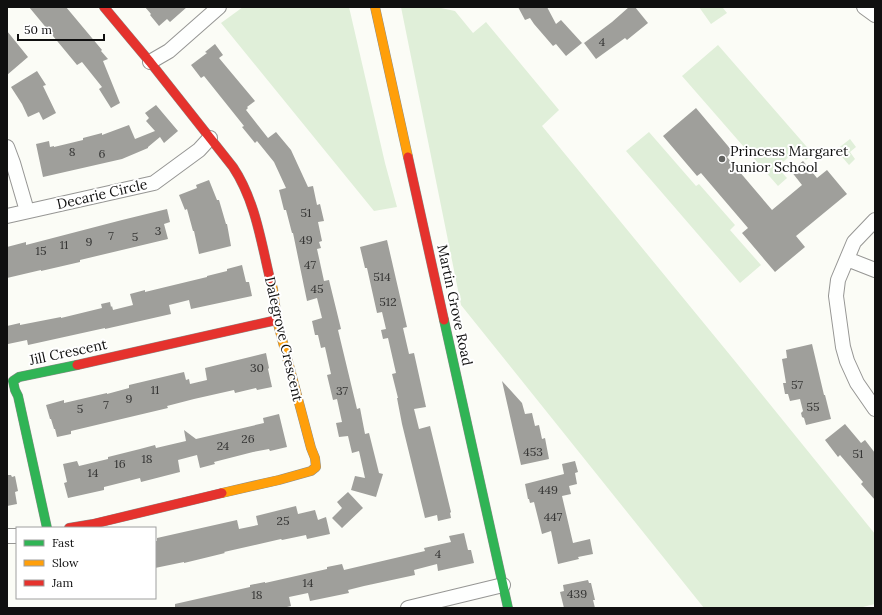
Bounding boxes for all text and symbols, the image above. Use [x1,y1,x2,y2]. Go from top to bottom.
scale bar [18,16,104,42]
text: 50 m [24,22,52,37]
house number: 4 [599,34,606,49]
place label: Princess Margaret Junior School [729,142,849,176]
house number: 8 [69,144,76,159]
house number: 6 [99,146,106,161]
marker: Princess Margaret Junior School [717,154,727,164]
street label: Decarie Circle [55,175,149,213]
house number: 51 [301,205,311,220]
house number: 3 [155,223,162,238]
house number: 7 [108,228,114,243]
house number: 5 [132,229,138,244]
house number: 49 [299,232,313,247]
house number: 9 [86,234,93,249]
house number: 11 [60,237,68,252]
house number: 15 [36,243,46,258]
street label: Martin Grove Road [433,243,477,367]
house number: 47 [304,257,316,272]
house number: 514 [373,269,391,284]
street label: Dalegrove Crescent [261,275,307,404]
house number: 45 [310,281,324,296]
house number: 512 [379,294,397,309]
street label: Jill Crescent [26,335,109,369]
house number: 30 [250,360,264,375]
house number: 57 [791,377,804,392]
house number: 11 [151,382,159,397]
house number: 37 [336,383,348,398]
house number: 9 [126,391,133,406]
house number: 7 [103,397,109,412]
house number: 55 [806,399,820,414]
house number: 5 [77,401,83,416]
house number: 26 [241,431,255,446]
house number: 24 [217,438,230,453]
house number: 453 [523,444,543,459]
house number: 51 [853,446,863,461]
house number: 18 [141,451,153,466]
house number: 16 [114,456,126,471]
house number: 14 [88,465,99,480]
house number: 449 [538,482,558,497]
house number: 447 [544,509,563,524]
house number: 25 [277,513,289,528]
legend [16,527,156,599]
text: Fast [52,535,75,550]
house number: 4 [435,546,442,561]
text: Slow [52,555,79,570]
text: Jam [51,575,73,590]
house number: 14 [303,575,314,590]
house number: 439 [567,586,587,601]
house number: 18 [251,587,263,602]

